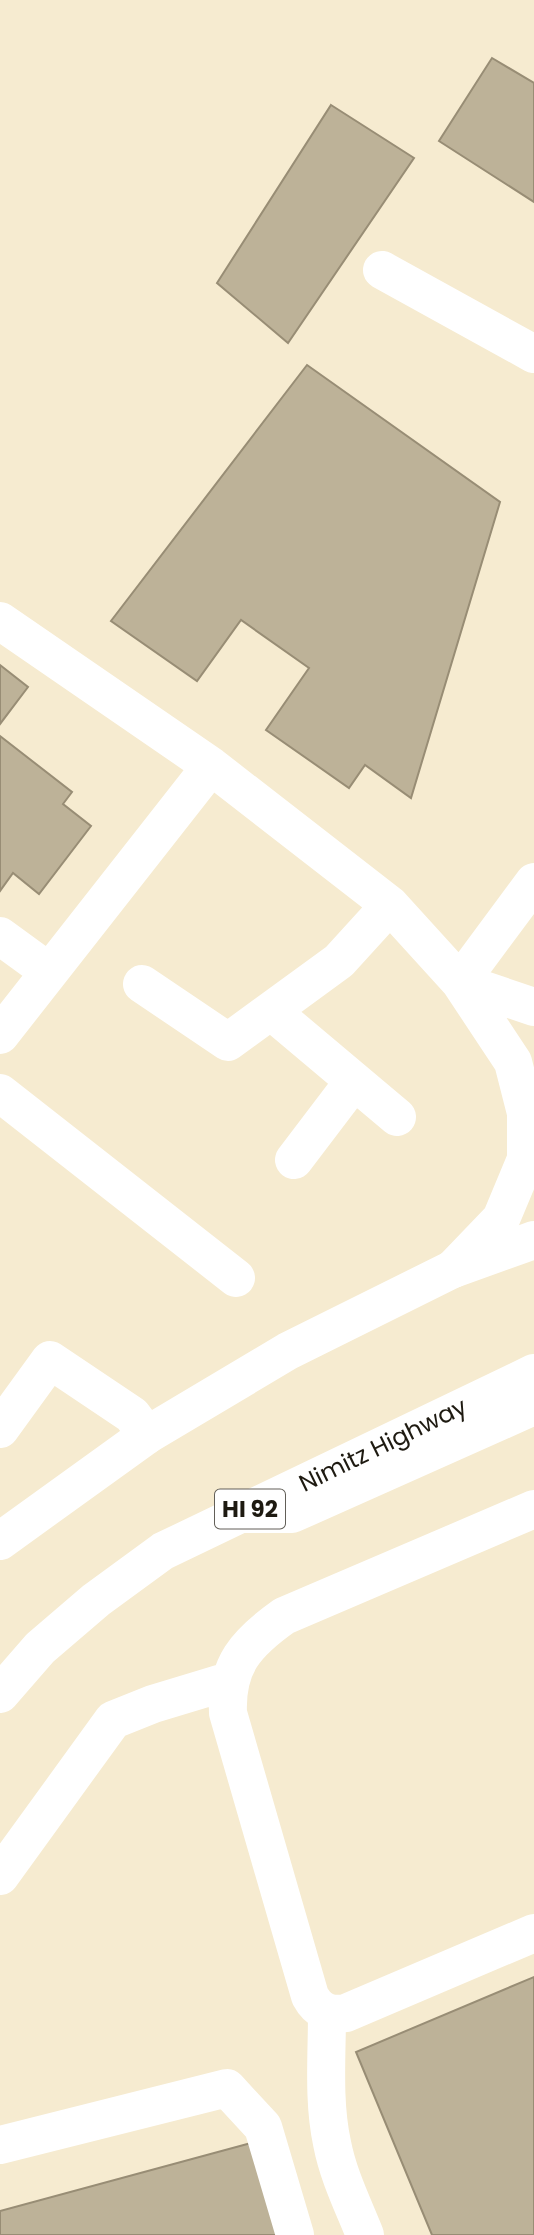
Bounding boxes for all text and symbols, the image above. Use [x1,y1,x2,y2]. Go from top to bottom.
street label: Nimitz Highway [293,1389,473,1499]
road number: HI 92 [215,1490,285,1528]

